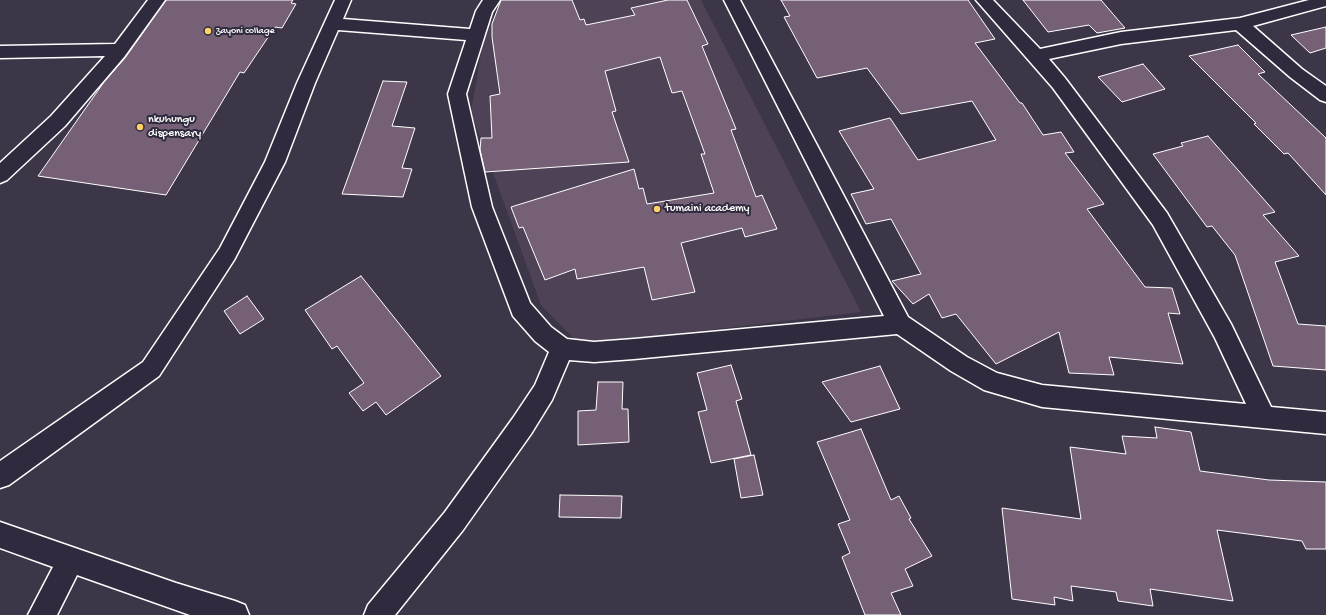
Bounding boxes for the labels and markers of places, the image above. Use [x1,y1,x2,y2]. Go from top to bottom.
place label: zayoni collage [216,25,275,37]
marker: zayoni collage [203,26,213,36]
place label: nkuhungu dispensary [148,113,201,141]
marker: nkuhungu dispensary [135,122,145,132]
place label: tumaini academy [665,202,750,216]
marker: tumaini academy [652,204,662,214]

